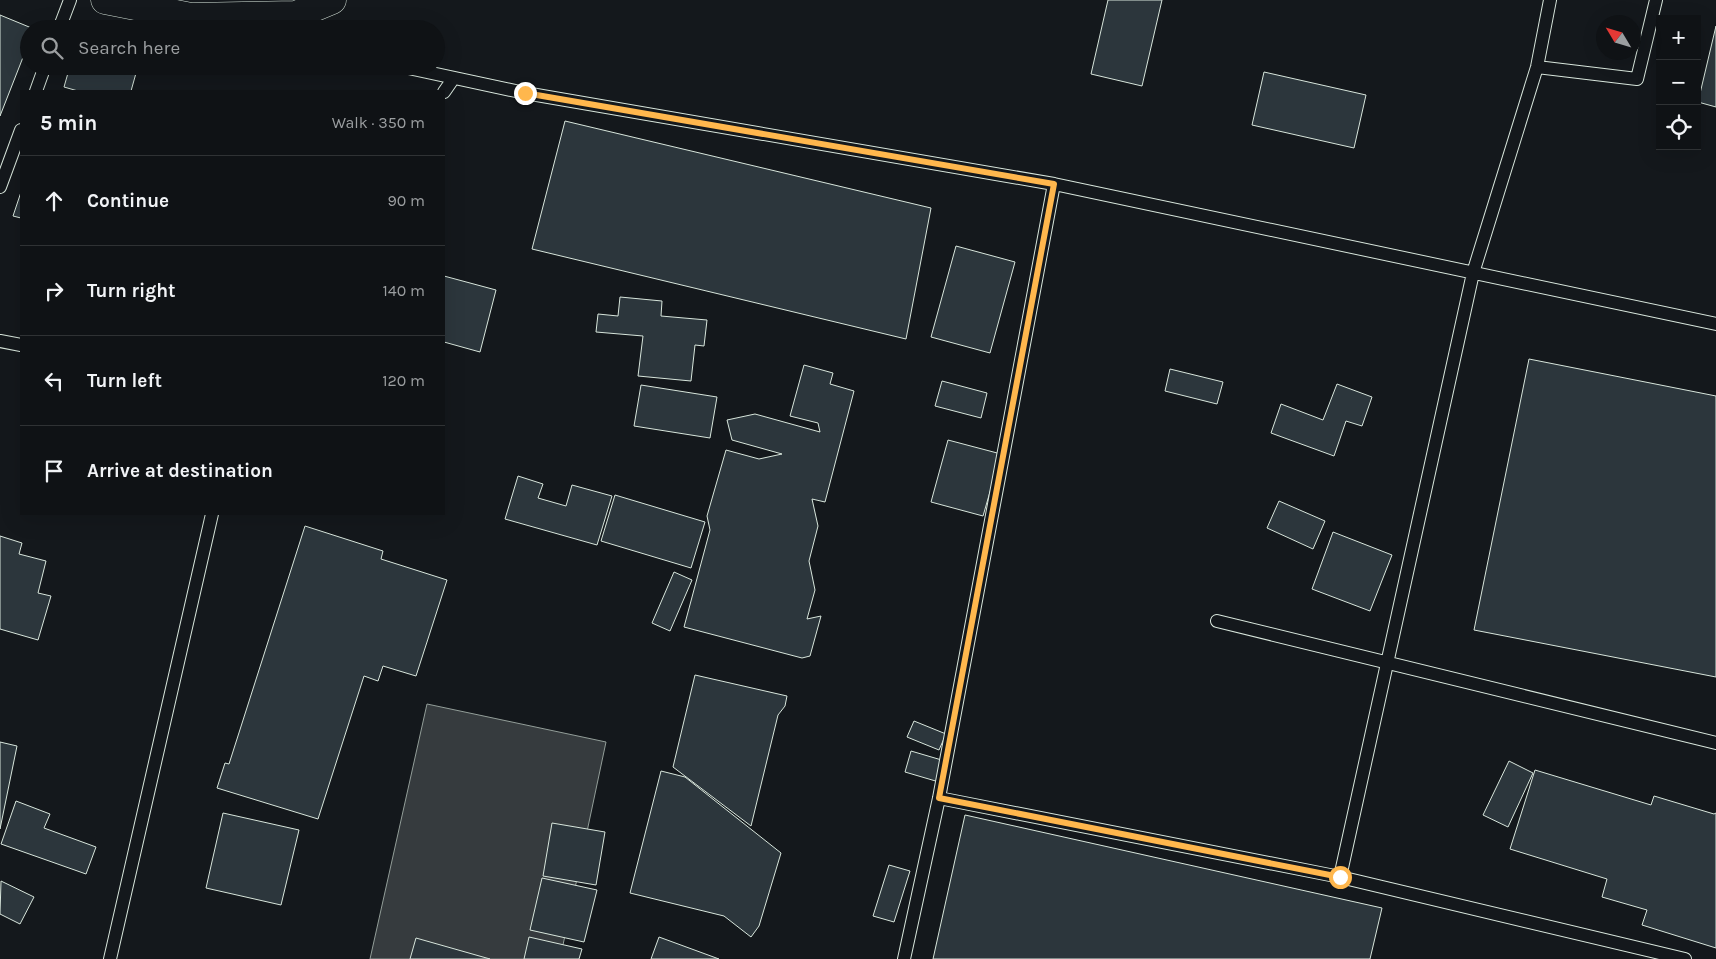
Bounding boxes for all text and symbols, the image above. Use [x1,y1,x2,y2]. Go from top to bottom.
north arrow [1596,15,1641,60]
map controls [1656,15,1701,150]
button: + [1656,15,1701,60]
search box [20,20,445,75]
icon: search [38,34,66,62]
text: Search here [78,37,180,59]
button: − [1656,60,1701,105]
route end [514,82,537,105]
button: locate [1656,105,1701,150]
text: 5 min [40,111,97,135]
text: Walk · 350 m [332,113,425,132]
icon: ahead [40,187,68,215]
text: Continue [87,190,169,212]
text: 90 m [387,191,425,210]
icon: right [40,277,68,305]
text: Turn right [87,280,176,302]
text: 140 m [383,281,425,300]
icon: left [40,367,68,395]
text: Turn left [87,370,162,392]
text: 120 m [382,371,425,390]
icon: arrive [40,457,68,485]
text: Arrive at destination [87,460,273,482]
route start [1329,866,1352,889]

